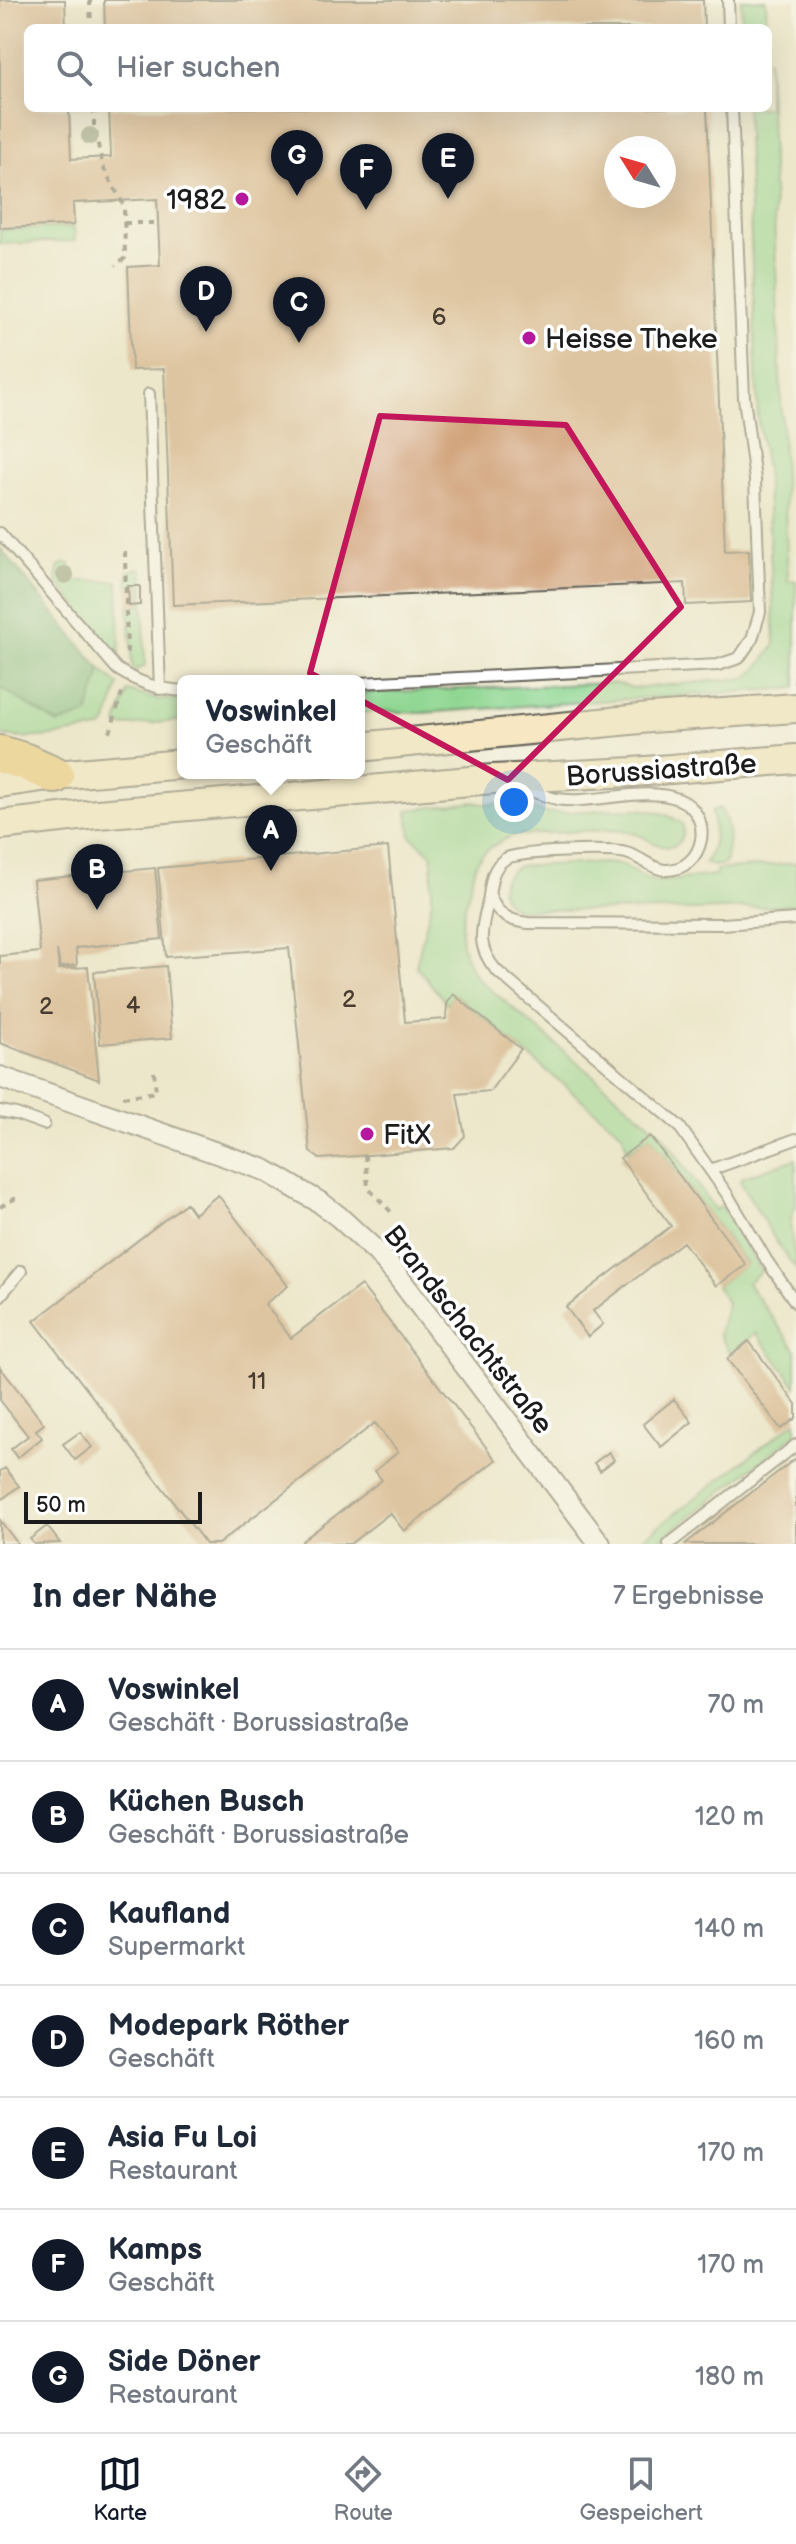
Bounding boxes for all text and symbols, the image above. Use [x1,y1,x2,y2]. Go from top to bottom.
search box [24,24,772,112]
icon: search [52,46,96,90]
text: Hier suchen [116,50,281,86]
pin: G [271,130,323,196]
pin: E [422,133,474,199]
north arrow [604,136,676,208]
pin: F [340,144,392,210]
place label: 1982 [166,184,226,217]
marker: 1982 [233,190,251,208]
pin: D [180,266,232,332]
pin: C [273,277,325,343]
house number: 6 [432,303,446,332]
place label: Heisse Theke [545,323,718,356]
marker: Heisse Theke [520,329,538,347]
popup [177,675,365,779]
text: Voswinkel [205,694,337,730]
text: Geschäft [205,730,312,761]
street label: Borussiastraße [565,747,758,794]
your location [494,782,534,822]
pin: A [245,805,297,871]
pin: B [71,844,123,910]
house number: 2 [342,985,356,1014]
house number: 4 [126,991,141,1020]
house number: 2 [39,992,53,1021]
place label: FitX [383,1119,431,1152]
marker: FitX [358,1125,376,1143]
street label: Brandschachtstraße [376,1219,559,1441]
house number: 11 [248,1367,266,1396]
scale bar [24,1488,202,1524]
text: 50 m [36,1492,86,1519]
text: In der Nähe [32,1576,217,1617]
text: 7 Ergebnisse [613,1581,764,1612]
text: Voswinkel [108,1672,240,1708]
text: A [50,1690,66,1721]
text: 70 m [707,1690,764,1721]
text: Geschäft · Borussiastraße [108,1708,409,1739]
text: Küchen Busch [108,1784,304,1820]
text: B [49,1802,67,1833]
text: 120 m [695,1802,764,1833]
text: Geschäft · Borussiastraße [108,1820,409,1851]
text: Kaufland [108,1896,230,1932]
text: C [49,1914,67,1945]
text: 140 m [694,1914,764,1945]
text: Supermarkt [108,1932,245,1963]
text: Modepark Röther [108,2008,349,2044]
text: D [49,2026,67,2057]
text: 160 m [694,2026,764,2057]
text: Geschäft [108,2044,215,2075]
text: Asia Fu Loi [108,2120,257,2156]
text: E [50,2138,66,2169]
text: 170 m [697,2138,764,2169]
text: Restaurant [108,2156,237,2187]
text: Kamps [108,2232,202,2268]
text: F [50,2250,66,2281]
text: 170 m [697,2250,764,2281]
text: Geschäft [108,2268,215,2299]
text: Side Döner [108,2344,260,2380]
text: G [48,2362,68,2393]
text: 180 m [695,2362,764,2393]
text: Restaurant [108,2380,237,2411]
tab: Karte [93,2452,147,2527]
tab: Route [334,2452,393,2527]
tab: Gespeichert [579,2452,703,2527]

